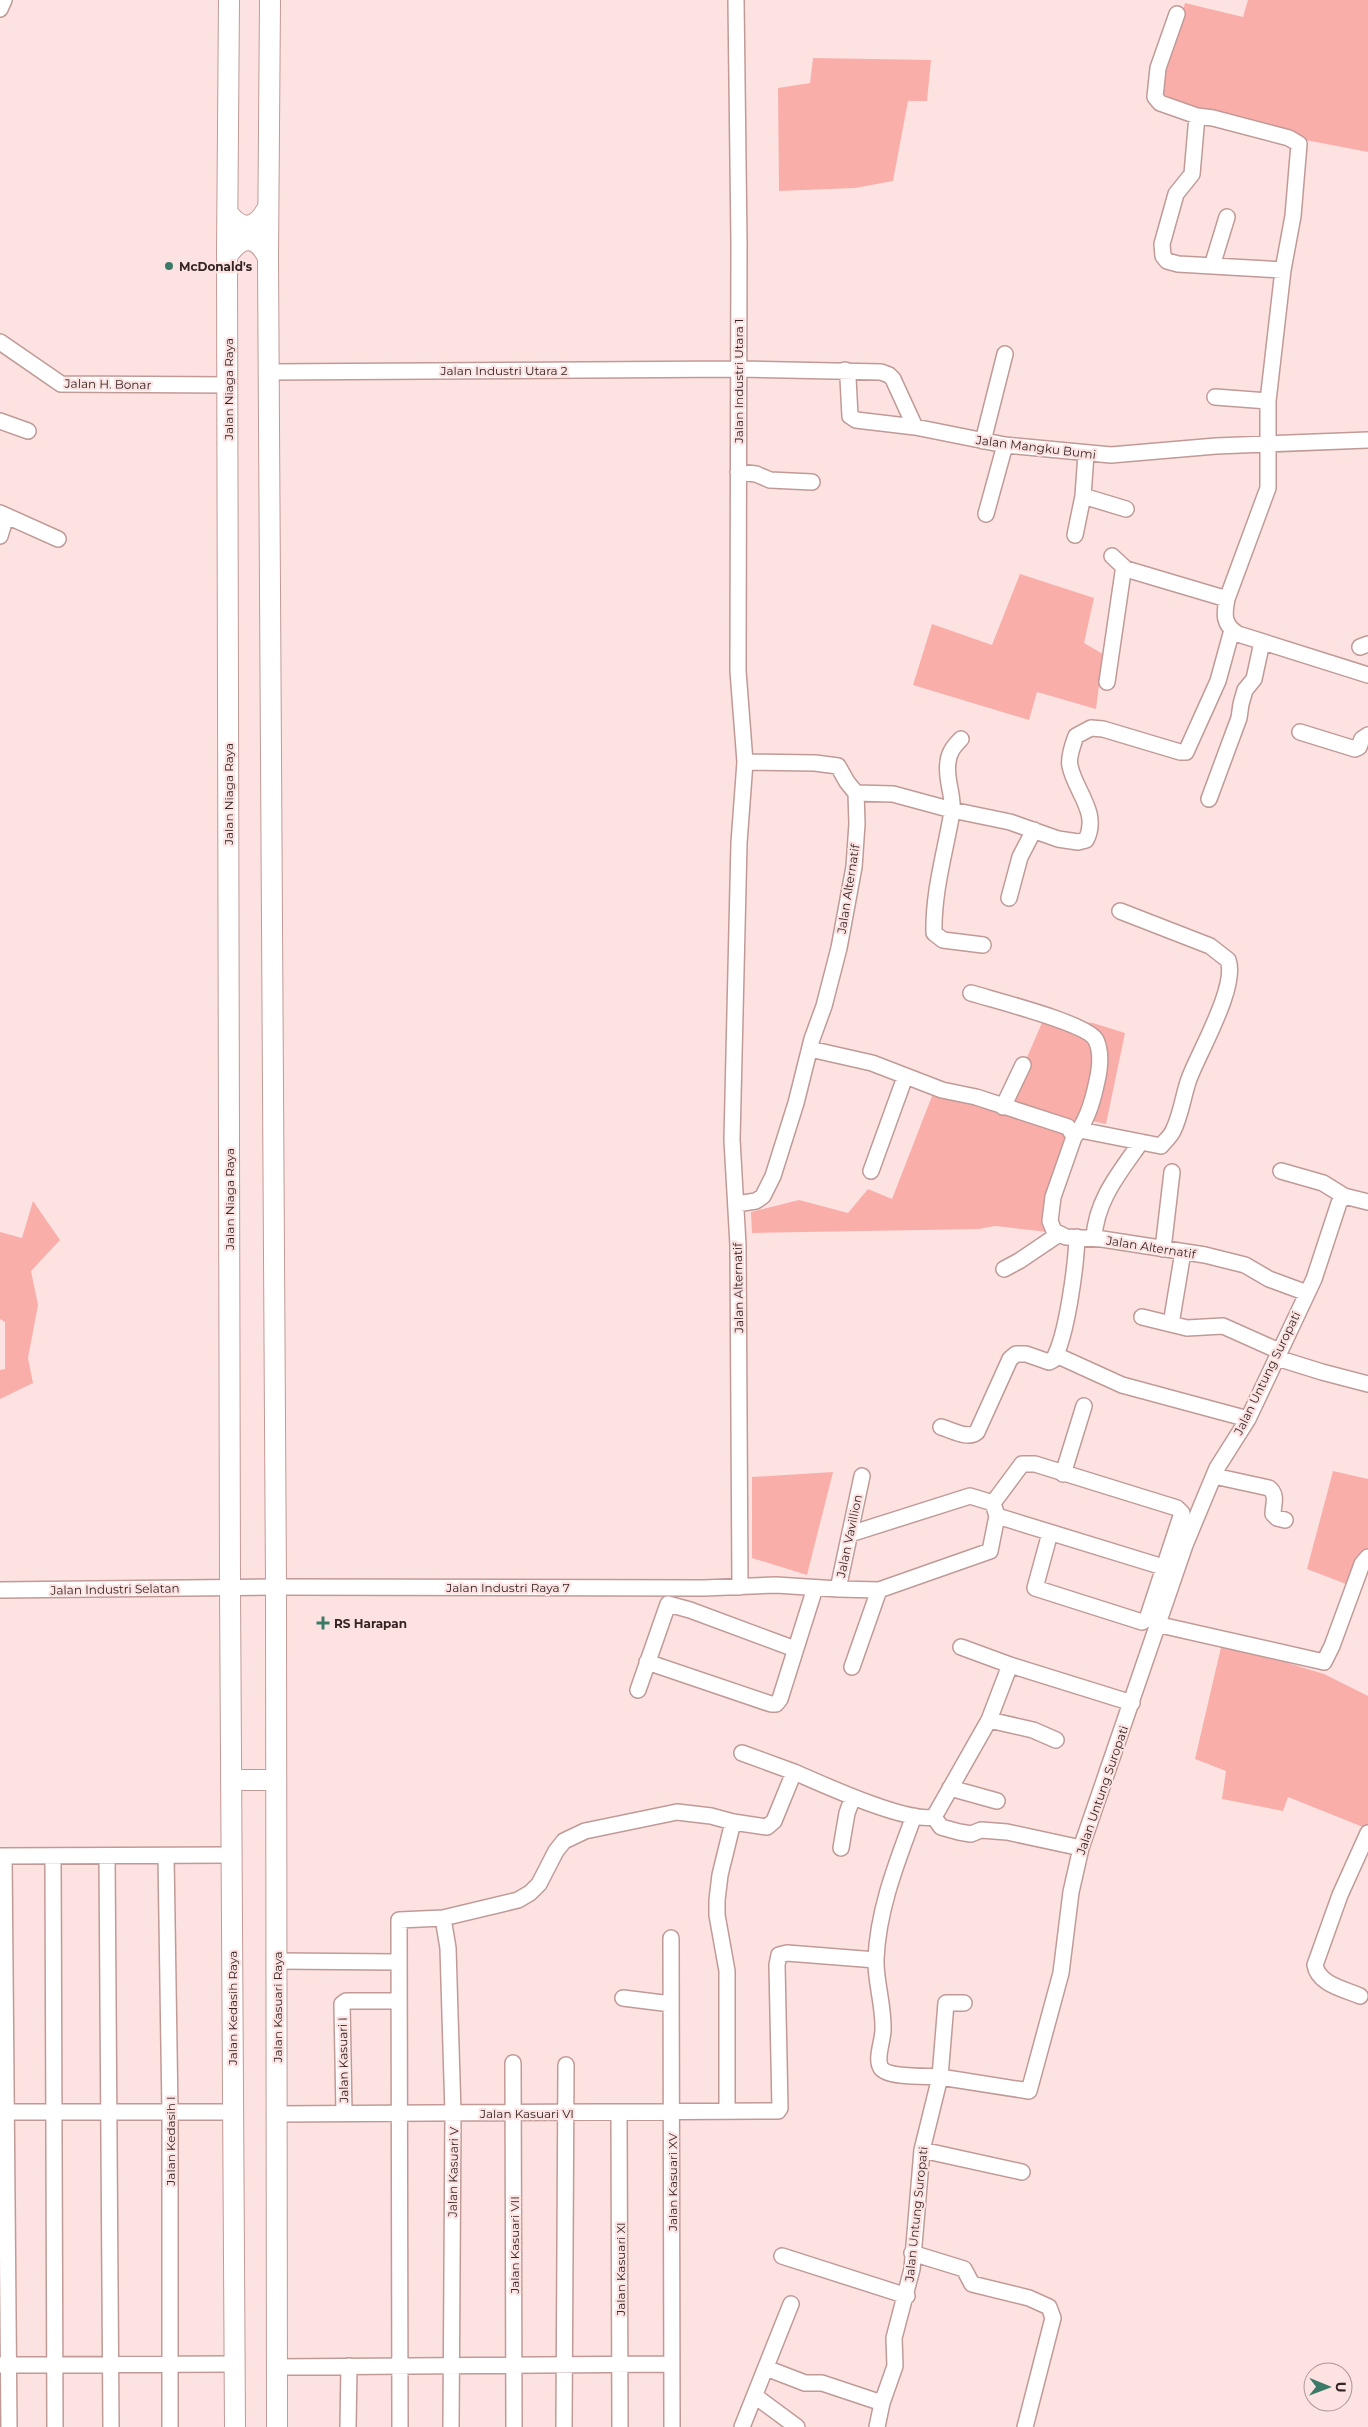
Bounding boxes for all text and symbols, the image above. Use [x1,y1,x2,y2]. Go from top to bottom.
place label: McDonald's [179,259,253,274]
marker: McDonald's [163,260,175,272]
street label: Jalan Industri Utara 1 [731,319,746,444]
street label: Jalan Niaga Raya [221,338,236,441]
street label: Jalan Industri Utara 2 [440,363,568,378]
street label: Jalan H. Bonar [64,376,152,392]
street label: Jalan Mangku Bumi [974,432,1097,462]
street label: Jalan Niaga Raya [221,743,236,846]
street label: Jalan Alternatif [833,842,863,936]
street label: Jalan Niaga Raya [222,1148,237,1251]
street label: Jalan Alternatif [1104,1232,1198,1262]
street label: Jalan Alternatif [730,1242,746,1334]
street label: Jalan Untung Suropati [1230,1309,1303,1438]
street label: Jalan Vavillion [833,1493,865,1580]
street label: Jalan Industri Selatan [49,1580,180,1598]
street label: Jalan Industri Raya 7 [445,1580,570,1595]
marker: RS Harapan [316,1616,330,1630]
place label: RS Harapan [334,1616,407,1631]
street label: Jalan Untung Suropati [1073,1723,1131,1857]
street label: Jalan Kedasih Raya [225,1951,240,2066]
street label: Jalan Kasuari Raya [270,1951,285,2064]
street label: Jalan Kasuari I [335,2017,351,2104]
street label: Jalan Kedasih I [163,2096,178,2187]
street label: Jalan Kasuari VI [479,2106,574,2121]
street label: Jalan Kasuari V [445,2126,461,2218]
street label: Jalan Kasuari XV [665,2132,680,2232]
street label: Jalan Untung Suropati [901,2146,931,2283]
street label: Jalan Kasuari VII [507,2196,522,2295]
street label: Jalan Kasuari XI [613,2222,628,2317]
north arrow [1303,2362,1353,2412]
text: U [1332,2382,1350,2393]

